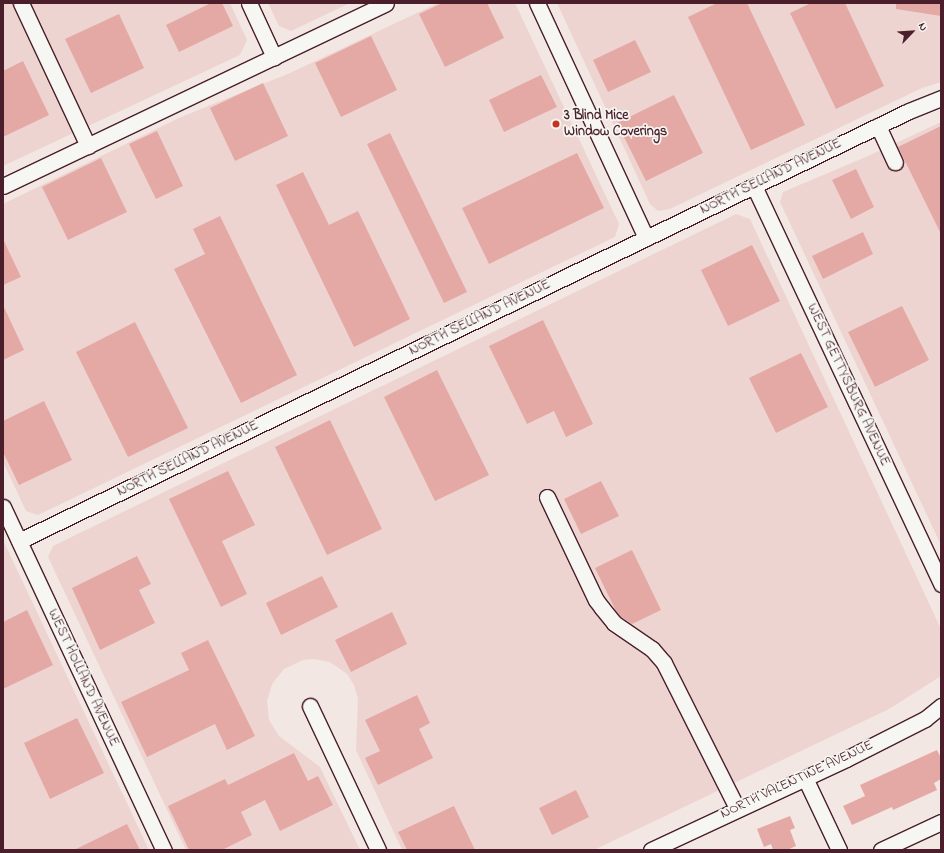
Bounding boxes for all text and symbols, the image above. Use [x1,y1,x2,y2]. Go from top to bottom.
north arrow [892,12,932,52]
text: N [914,20,932,34]
place label: 3 Blind Mice Window Coverings [564,108,667,140]
marker: 3 Blind Mice Window Coverings [551,119,561,129]
street label: NORTH SELLAND AVENUE [698,135,844,219]
street label: NORTH SELLAND AVENUE [407,276,553,360]
street label: WEST GETTYSBURG AVENUE [803,301,893,469]
street label: NORTH SELLAND AVENUE [115,417,261,501]
street label: WEST HOLLAND AVENUE [44,607,122,749]
street label: NORTH VALENTINE AVENUE [718,737,876,823]

